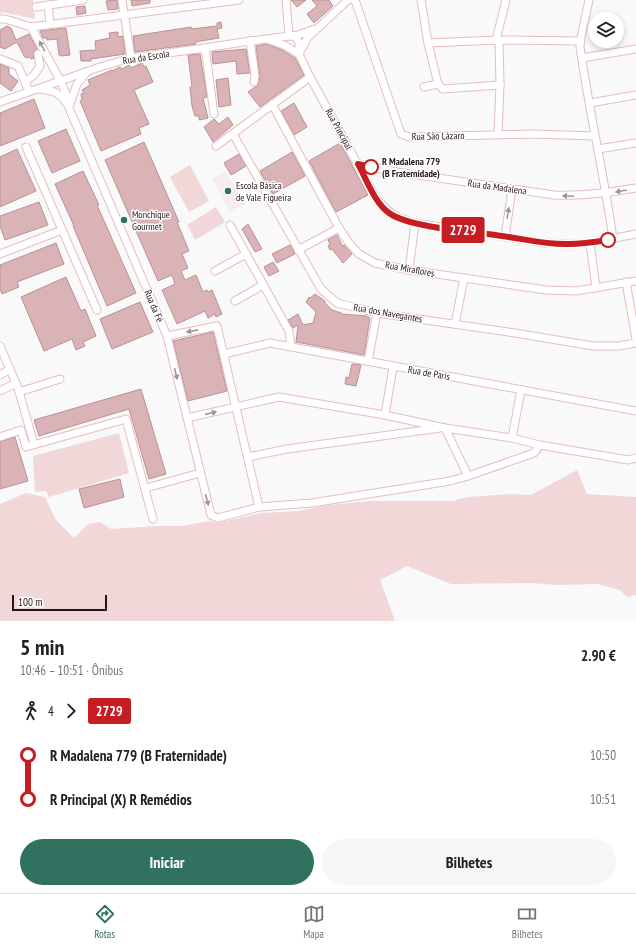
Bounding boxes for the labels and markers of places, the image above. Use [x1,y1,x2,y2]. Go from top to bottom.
place label: R Madalena 779 (B Fraternidade) [382,155,440,180]
marker: R Madalena 779 (B Fraternidade) [363,159,379,175]
place label: Escola Básica de Vale Figueira [236,179,291,204]
marker: Escola Básica de Vale Figueira [223,186,233,196]
place label: Monchique Gourmet [132,208,170,233]
marker: Monchique Gourmet [119,215,129,225]
unlabelled marker [600,232,616,248]

